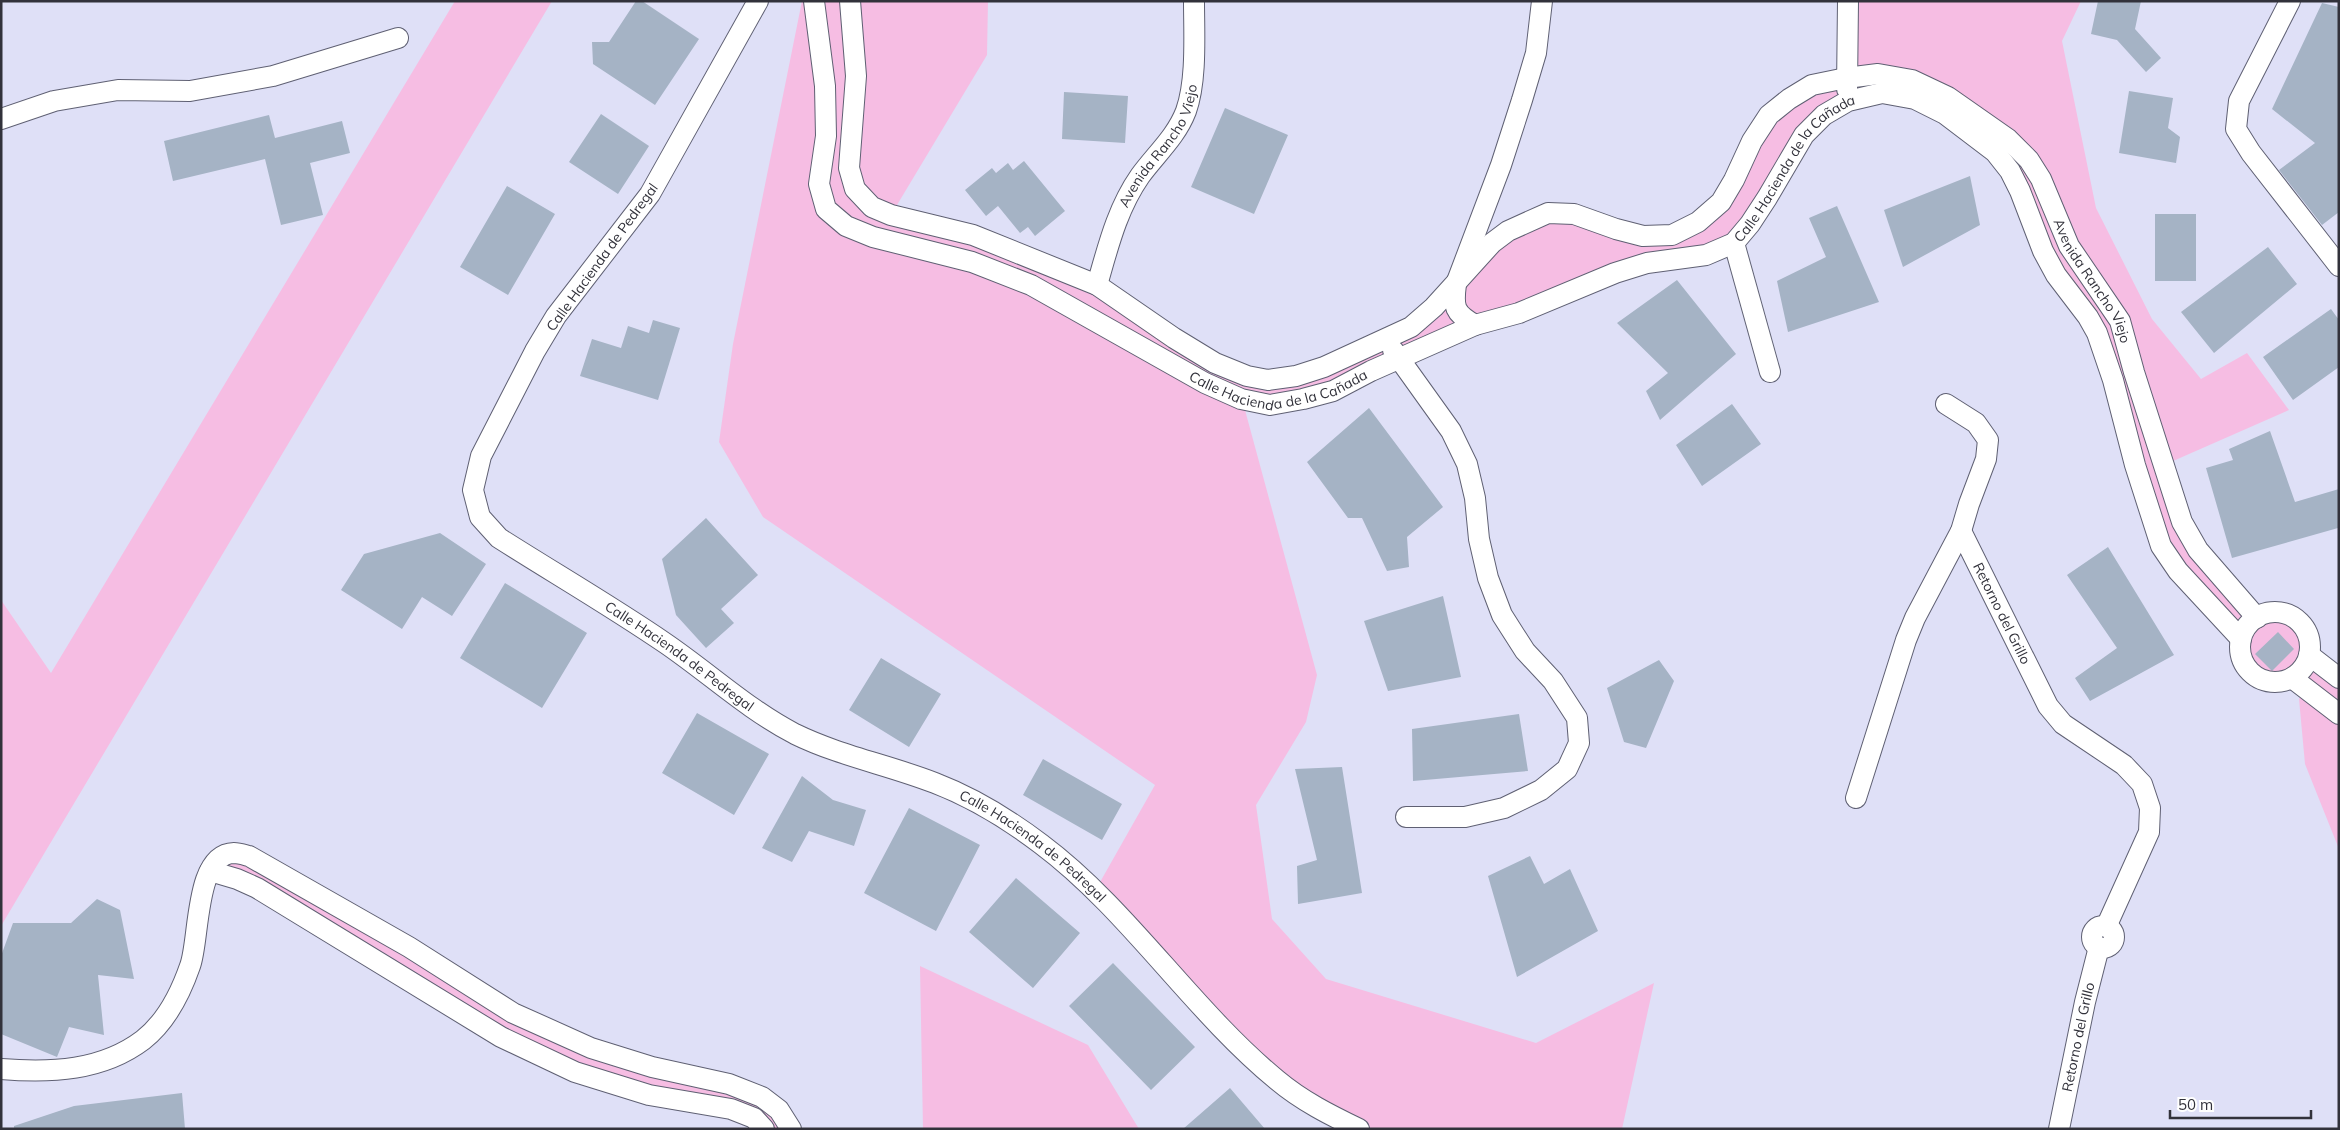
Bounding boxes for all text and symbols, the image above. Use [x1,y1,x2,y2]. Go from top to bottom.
street label: Avenida Rancho Viejo [1115,83,1201,210]
street label: Calle Hacienda de la Cañada [1730,91,1857,246]
street label: Calle Hacienda de Pedregal [542,179,662,335]
street label: Avenida Rancho Viejo [2050,216,2135,345]
street label: Calle Hacienda de la Cañada [1184,363,1372,379]
text: Calle Hacienda de la Cañada [1186,366,1370,415]
street label: Retorno del Grillo [1969,560,2035,667]
street label: Calle Hacienda de Pedregal [602,597,758,715]
street label: Calle Hacienda de Pedregal [956,786,1110,906]
street label: Retorno del Grillo [2058,980,2099,1093]
scale bar [2170,1088,2311,1120]
text: 50 m [2178,1095,2213,1114]

